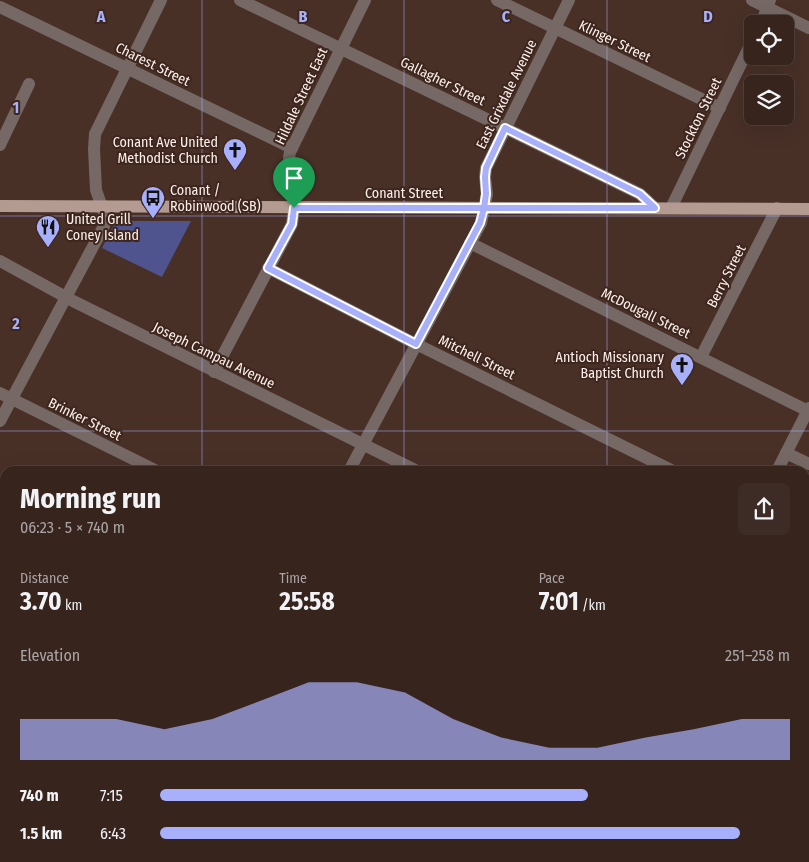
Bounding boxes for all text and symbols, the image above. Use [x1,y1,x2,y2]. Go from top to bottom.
text: A [96,7,106,26]
text: B [299,7,308,26]
text: C [502,7,511,26]
text: D [703,7,713,26]
map controls [744,15,794,125]
button: locate [744,15,794,65]
street label: Klinger Street [576,17,654,66]
street label: East Grixdale Avenue [473,37,540,152]
street label: Charest Street [113,39,193,90]
street label: Hildale Street East [272,45,332,147]
street label: Gallagher Street [398,54,488,109]
street label: Stockton Street [672,75,726,162]
button: layers [744,75,794,125]
text: 1 [13,98,19,117]
place label: Conant Ave United Methodist Church [113,134,218,167]
church icon: Conant Ave United Methodist Church [222,137,248,171]
pin [273,157,315,208]
icon: arrive [280,164,308,192]
place label: Conant / Robinwood (SB) [170,182,261,215]
bus stop icon: Conant / Robinwood (SB) [140,185,166,219]
street label: Conant Street [365,185,443,202]
place label: United Grill Coney Island [66,211,139,244]
restaurant icon: United Grill Coney Island [35,214,61,248]
street label: Berry Street [703,242,750,311]
street label: McDougall Street [598,285,693,343]
text: 2 [11,314,20,333]
street label: Joseph Campau Avenue [150,319,278,392]
street label: Mitchell Street [436,332,518,384]
place label: Antioch Missionary Baptist Church [556,349,665,382]
church icon: Antioch Missionary Baptist Church [669,352,695,386]
street label: Brinker Street [45,394,125,445]
text: Morning run [20,482,161,515]
button: share [738,483,790,535]
text: 06:23 · 5 × 740 m [20,518,125,537]
text: Distance [20,570,69,587]
text: Time [279,570,307,587]
text: Pace [539,570,565,587]
text: 3.70 [20,587,62,617]
text: 25:58 [279,587,335,617]
text: 7:01 [539,587,579,617]
text: km [62,597,82,614]
text: /km [579,597,606,614]
text: Elevation [20,646,80,665]
text: 251–258 m [725,646,790,665]
text: 740 m [20,786,59,805]
text: 7:15 [100,786,123,805]
text: 1.5 km [20,824,62,843]
text: 6:43 [100,824,126,843]

